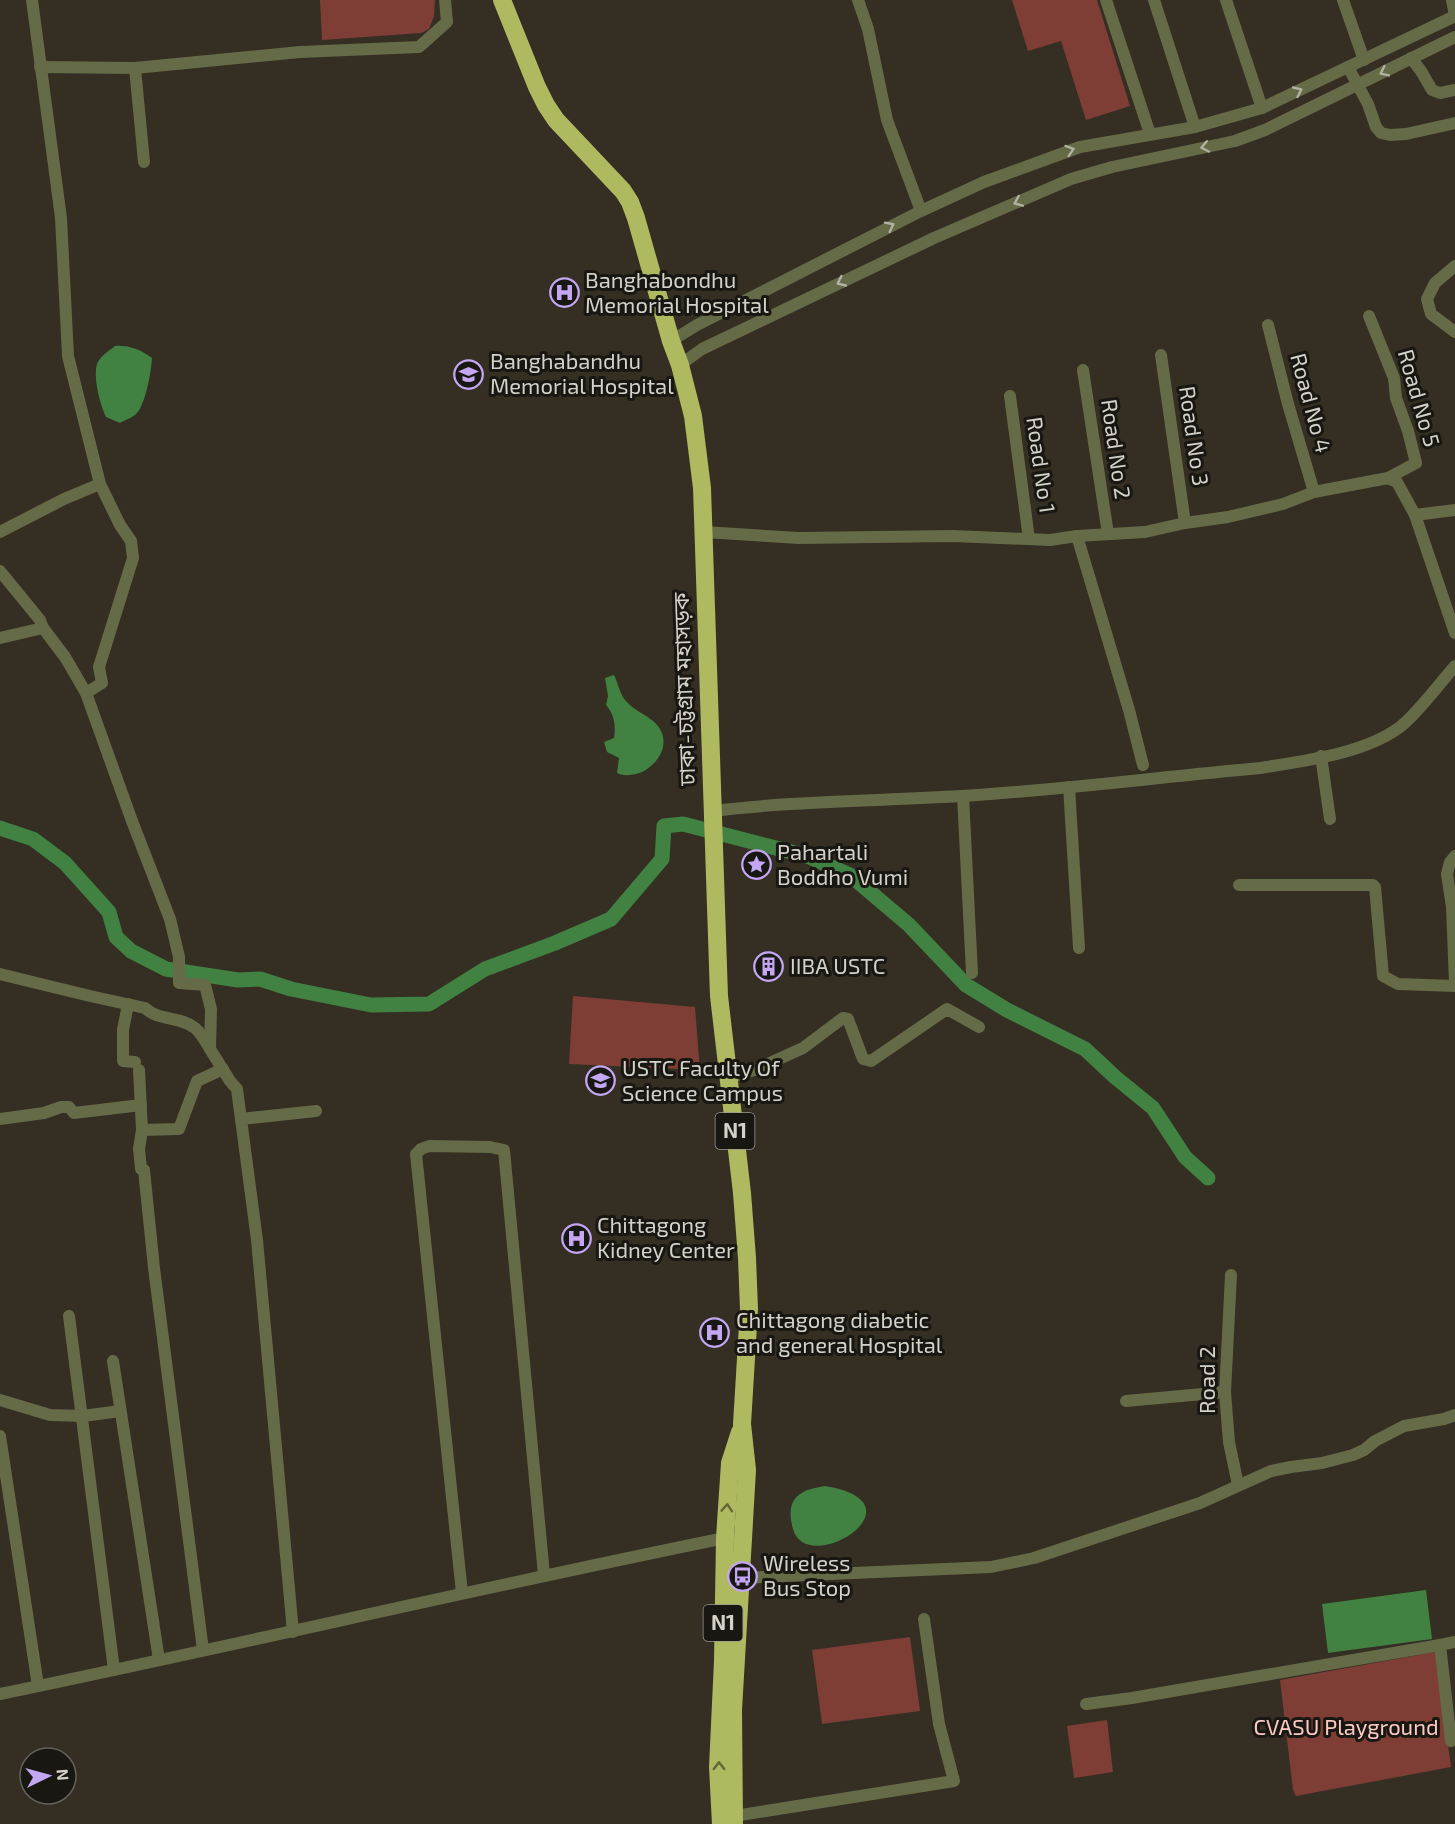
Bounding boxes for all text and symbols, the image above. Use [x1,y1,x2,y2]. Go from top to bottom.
one-way arrow [1379,64,1390,76]
one-way arrow [1292,87,1303,99]
one-way arrow [1200,140,1210,153]
one-way arrow [1064,145,1075,158]
one-way arrow [1014,195,1025,207]
one-way arrow [884,222,895,234]
place label: Banghabondhu Memorial Hospital [585,266,769,317]
one-way arrow [836,275,847,287]
hospital icon: Banghabondhu Memorial Hospital [548,277,580,309]
street label: Road No 5 [1394,346,1446,450]
place label: Banghabandhu Memorial Hospital [490,347,674,398]
street label: Road No 4 [1286,350,1338,455]
school or university icon: Banghabandhu Memorial Hospital [453,358,485,390]
street label: Road No 3 [1175,384,1215,488]
street label: Road No 2 [1097,397,1137,501]
street label: Road No 1 [1022,415,1062,515]
street label: ঢাকা-চট্টগ্রাম মহাসড়ক [667,592,699,787]
place label: Pahartali Boddho Vumi [777,838,908,889]
place icon: Pahartali Boddho Vumi [740,849,772,881]
building icon: IIBA USTC [753,950,785,982]
place label: IIBA USTC [790,952,885,978]
place label: USTC Faculty Of Science Campus [622,1054,783,1105]
school or university icon: USTC Faculty Of Science Campus [585,1065,617,1097]
road number: N1 [716,1113,754,1149]
place label: Chittagong Kidney Center [597,1211,735,1262]
hospital icon: Chittagong Kidney Center [560,1222,592,1254]
place label: Chittagong diabetic and general Hospital [736,1306,943,1357]
hospital icon: Chittagong diabetic and general Hospital [699,1317,731,1349]
street label: Road 2 [1193,1346,1219,1414]
one-way arrow [720,1503,733,1512]
place label: Wireless Bus Stop [763,1549,851,1600]
bus stop icon: Wireless Bus Stop [726,1560,758,1592]
road number: N1 [704,1605,742,1641]
park label: CVASU Playground [1253,1713,1439,1739]
north arrow [18,1746,78,1806]
one-way arrow [712,1761,725,1770]
text: N [53,1768,73,1781]

